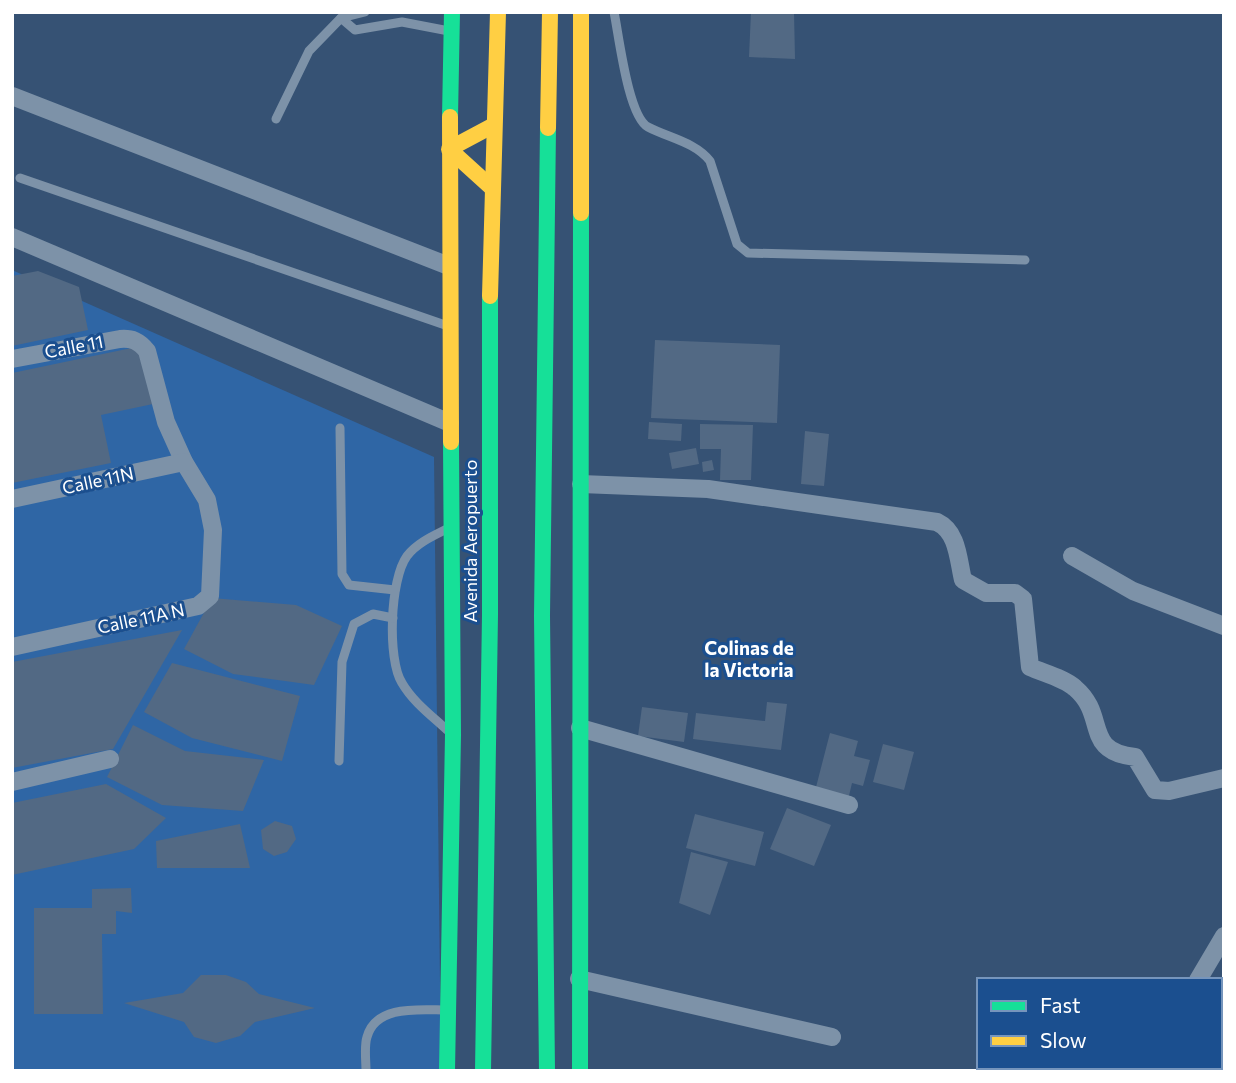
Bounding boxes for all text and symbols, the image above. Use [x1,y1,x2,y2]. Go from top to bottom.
street label: Calle 11 [43,330,105,362]
street label: Avenida Aeropuerto [459,460,481,622]
street label: Calle 11N [60,462,136,498]
street label: Calle 11A N [95,598,186,638]
district label: Colinas de la Victoria [704,636,794,681]
legend [977,978,1222,1069]
text: Fast [1040,992,1081,1017]
text: Slow [1040,1027,1087,1052]

